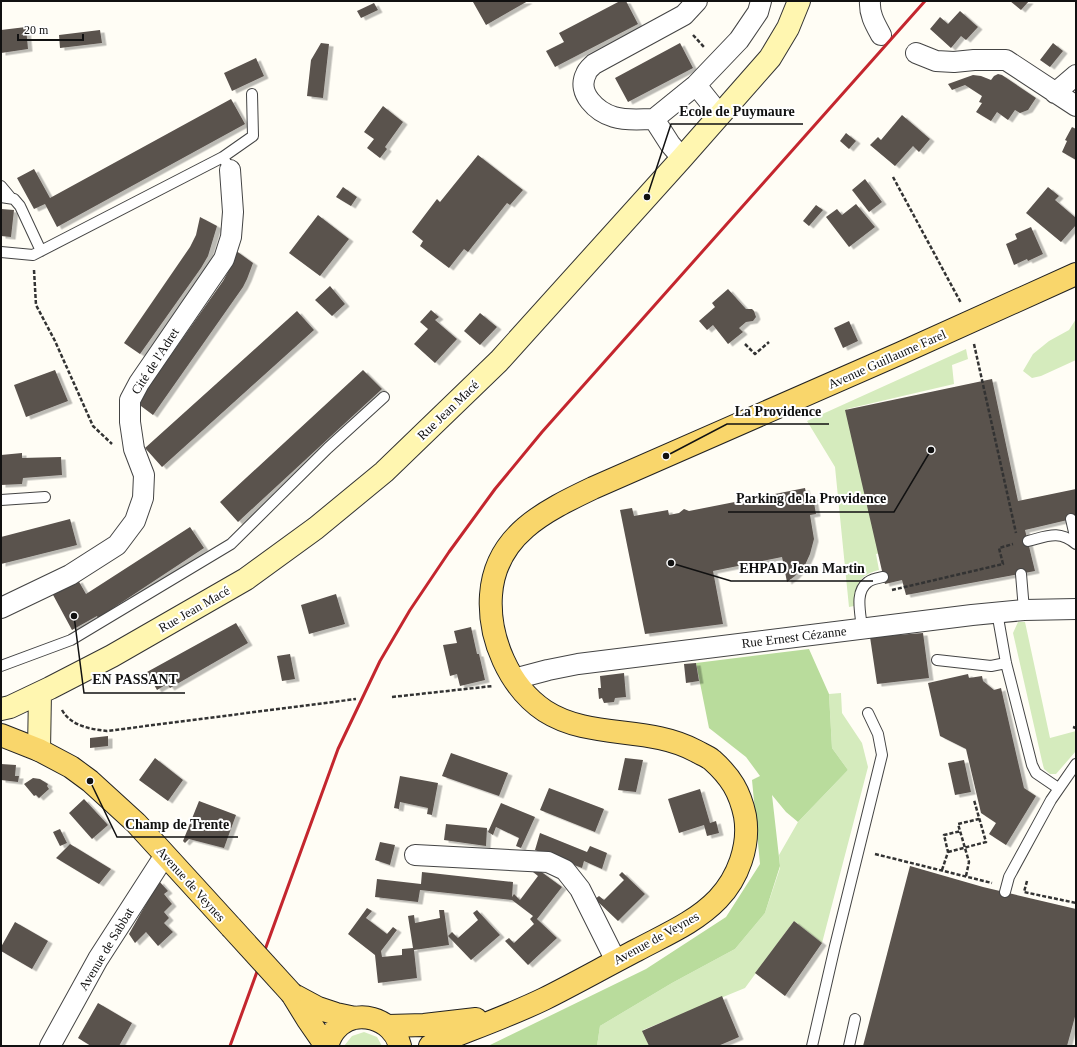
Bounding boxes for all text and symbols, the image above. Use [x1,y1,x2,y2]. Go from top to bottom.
scale bar [18,16,83,42]
text: 20 m [24,23,49,37]
callout: Ecole de Puymaure [671,98,803,124]
text: Ecole de Puymaure [679,104,795,119]
street label: Cité de l'Adret [128,325,182,397]
street label: Avenue Guillaume Farel [826,326,949,392]
street label: Rue Jean Macé [414,377,482,443]
callout: La Providence [727,398,829,424]
text: La Providence [735,404,821,419]
callout: Parking de la Providence [728,486,894,512]
text: Parking de la Providence [736,491,886,506]
callout: EHPAD Jean Martin [731,555,873,581]
text: EHPAD Jean Martin [739,561,865,576]
street label: Rue Jean Macé [156,583,232,635]
street label: Rue Ernest Cézanne [741,623,847,651]
callout: EN PASSANT [84,667,185,693]
text: EN PASSANT [92,672,179,687]
callout: Champ de Trente [117,811,238,837]
text: Champ de Trente [125,817,229,832]
street label: Avenue de Veynes [153,843,229,925]
street label: Avenue de Sabbat [75,905,137,993]
street label: Avenue de Veynes [611,908,701,968]

